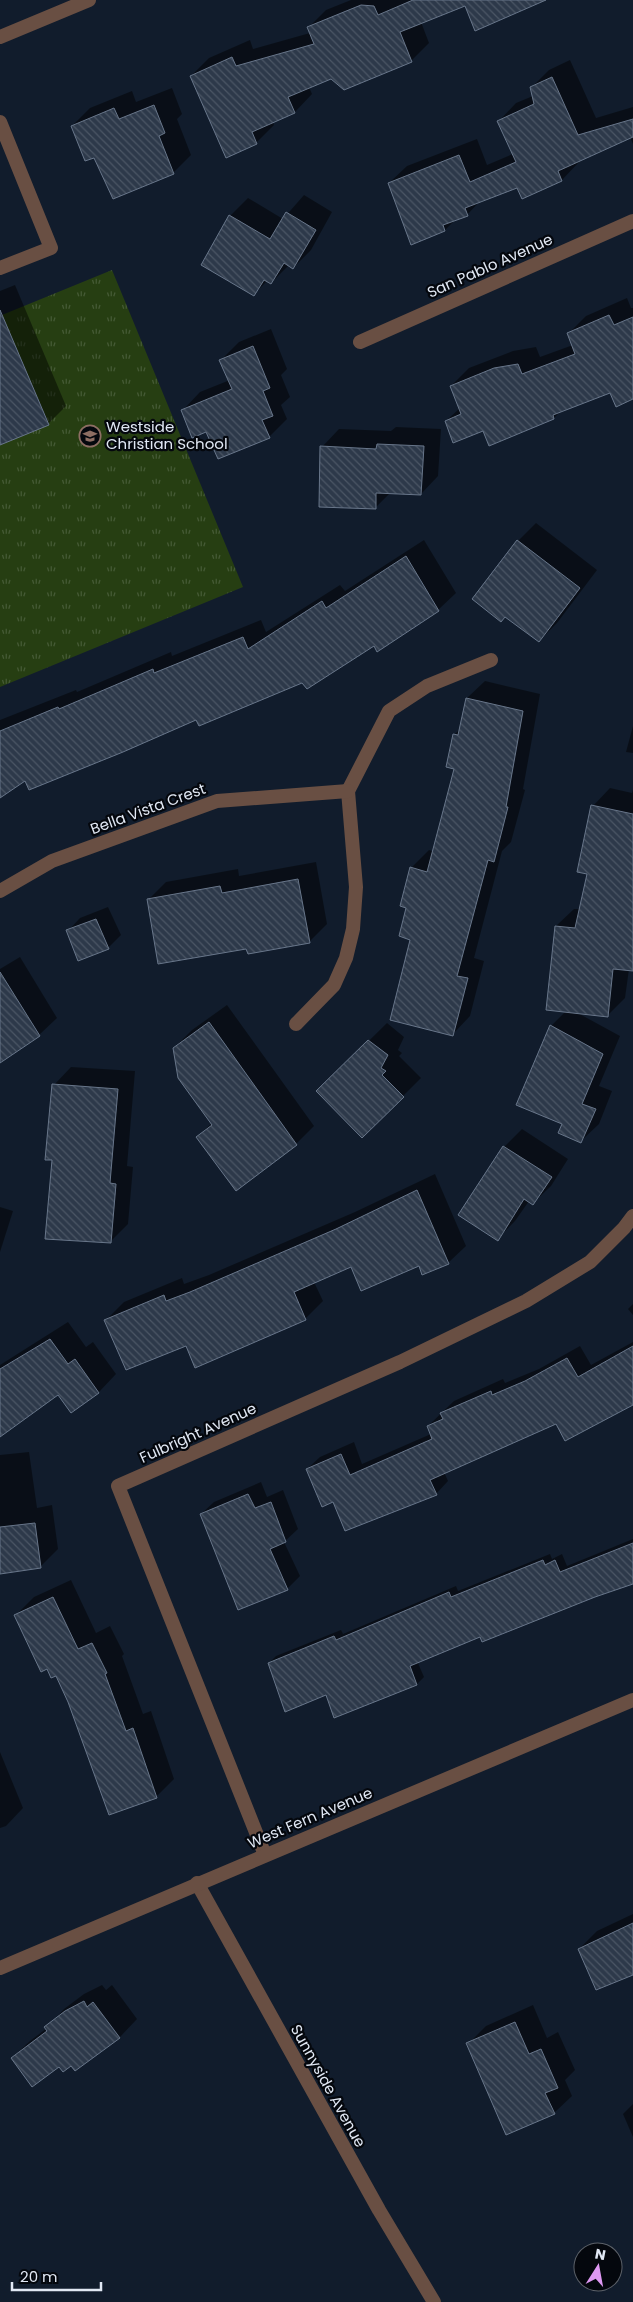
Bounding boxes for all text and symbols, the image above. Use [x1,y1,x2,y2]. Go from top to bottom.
street label: San Pablo Avenue [424,228,556,303]
place label: Westside Christian School [106,416,228,454]
school or university icon: Westside Christian School [78,424,102,448]
street label: Bella Vista Crest [87,778,208,839]
street label: Fulbright Avenue [136,1397,260,1468]
street label: West Fern Avenue [244,1782,375,1853]
street label: Sunnyside Avenue [286,2021,371,2151]
north arrow [573,2242,623,2292]
text: N [593,2243,608,2265]
scale bar [12,2260,101,2292]
text: 20 m [20,2266,58,2287]

